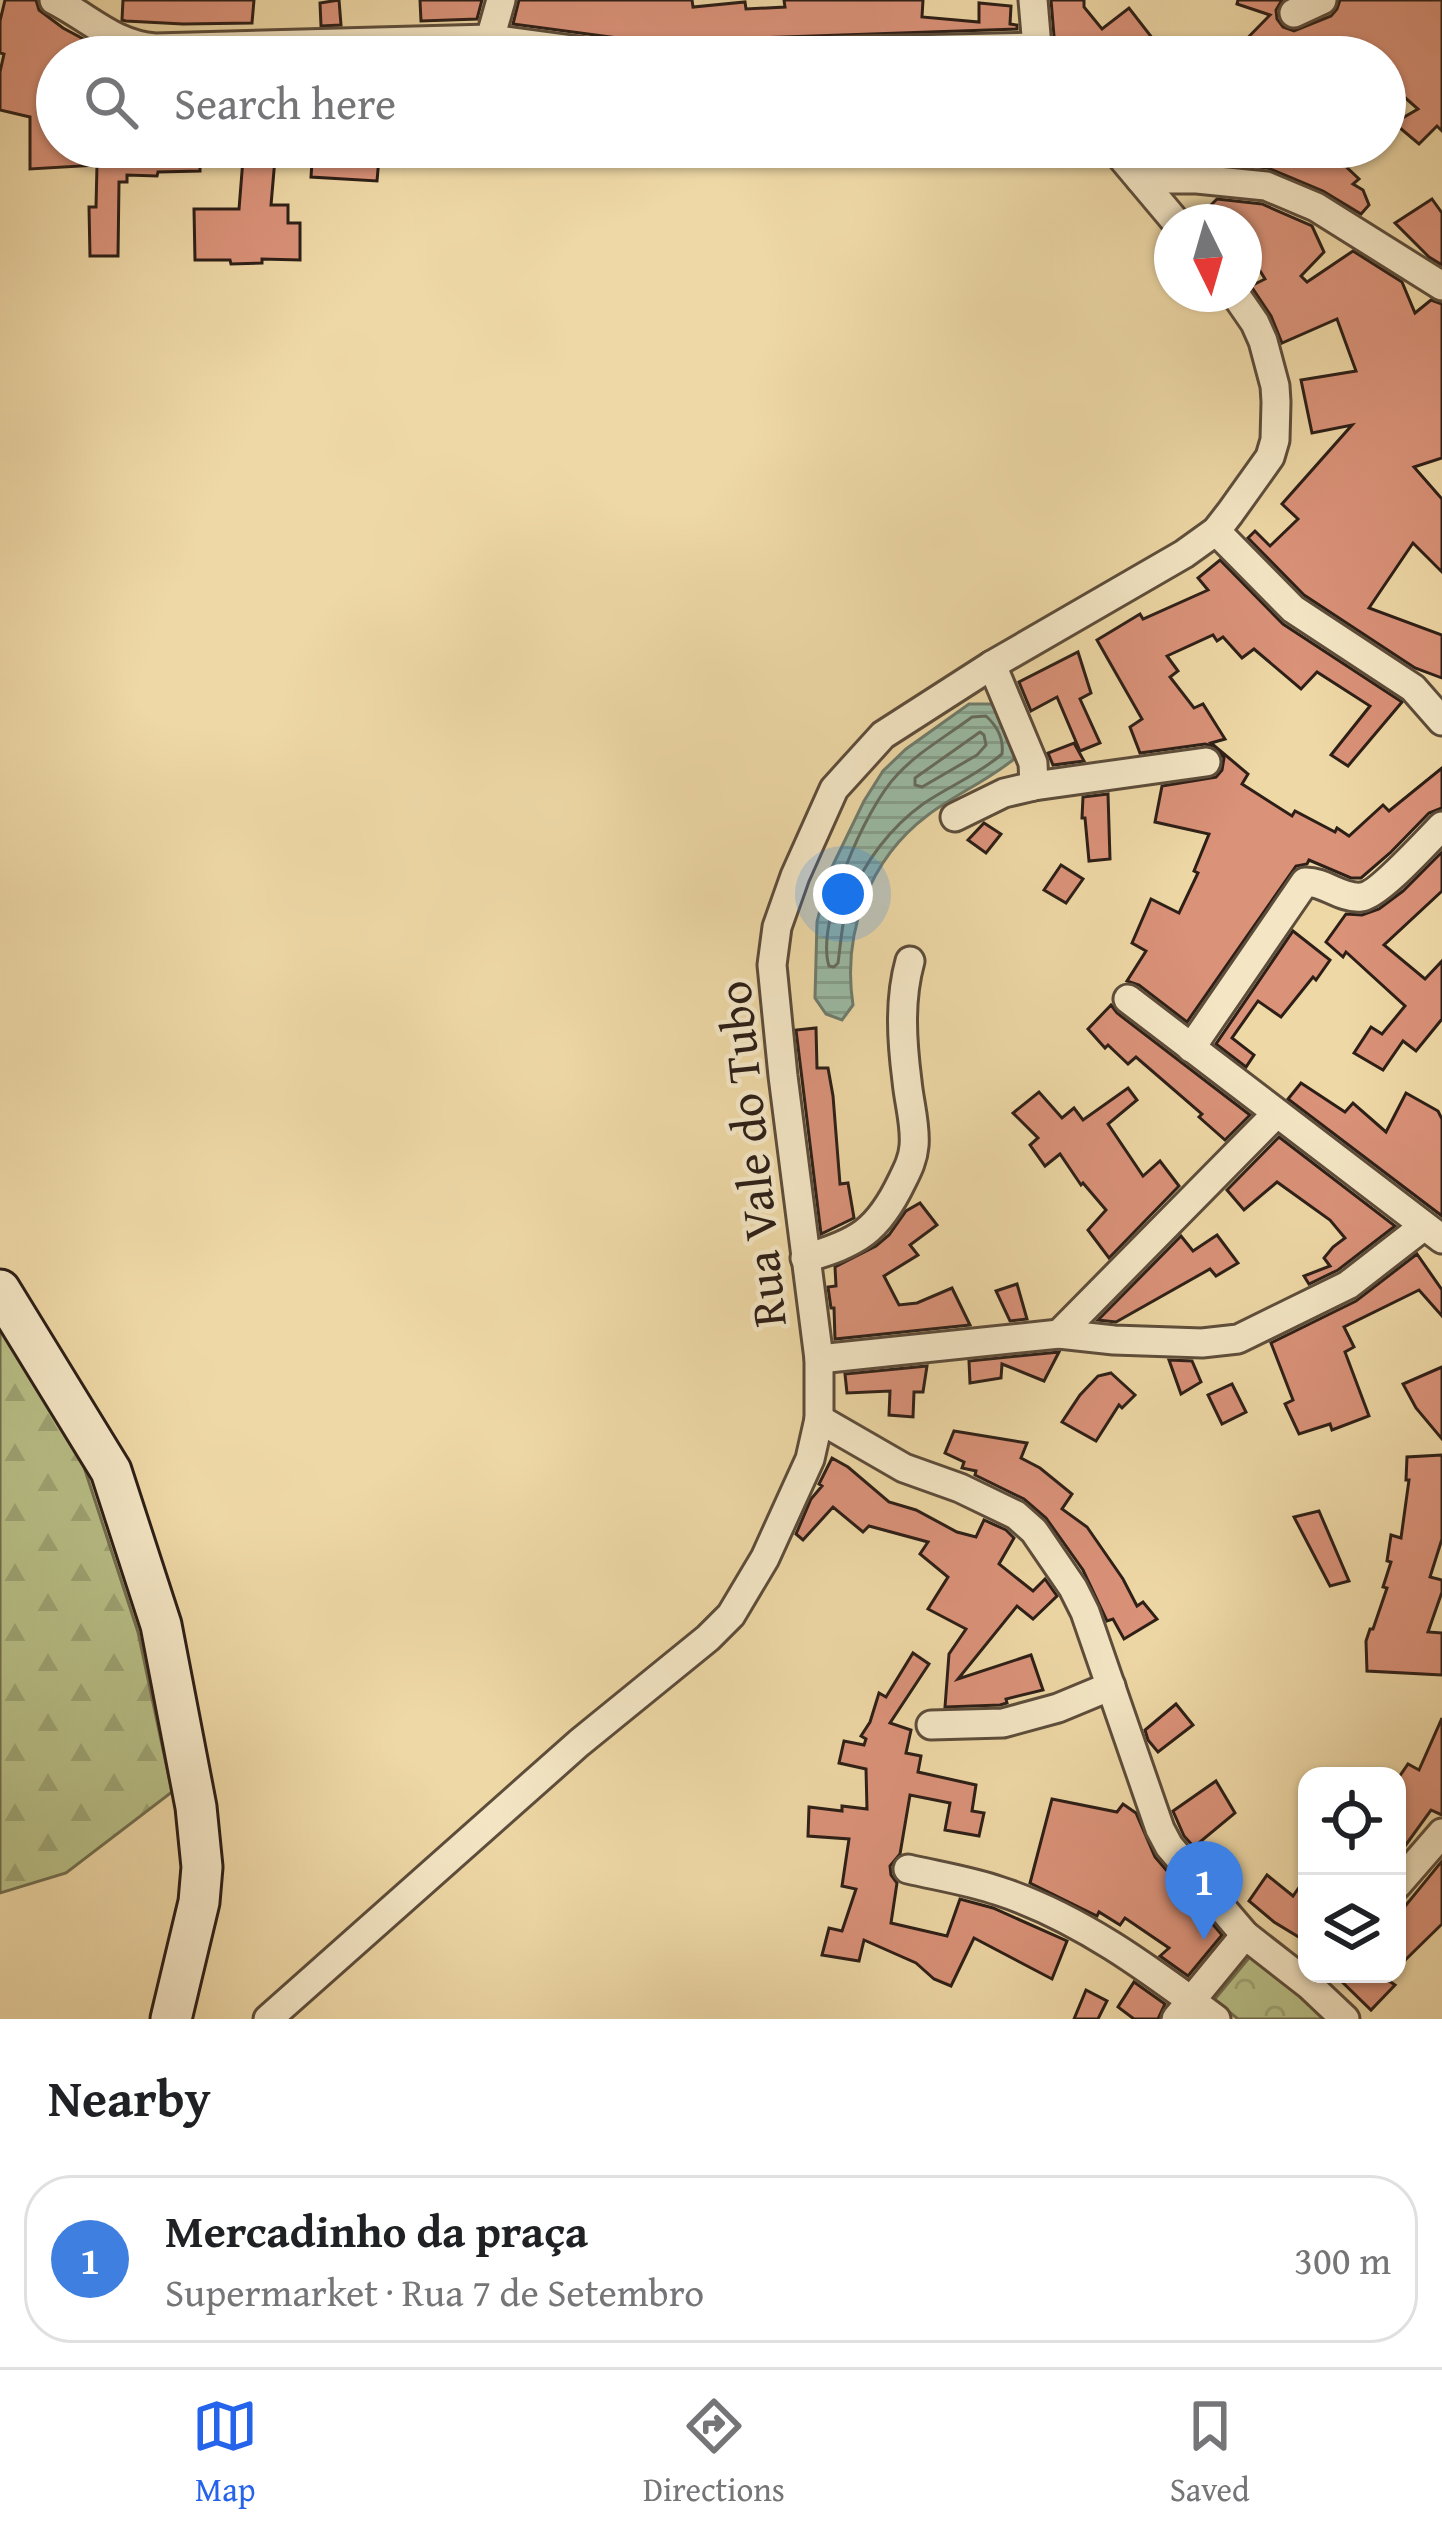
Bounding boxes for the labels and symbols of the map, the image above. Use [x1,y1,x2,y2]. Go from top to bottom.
north arrow [1154,204,1262,312]
your location [813,864,873,924]
street label: Rua Vale do Tubo [697,977,804,1331]
pin: 1 [1165,1841,1243,1940]

